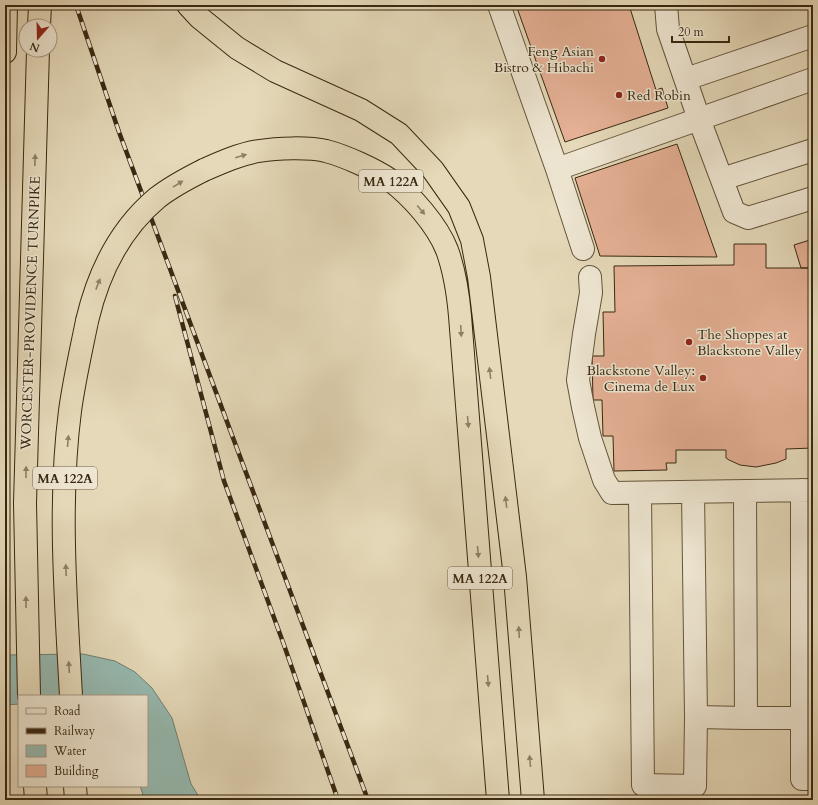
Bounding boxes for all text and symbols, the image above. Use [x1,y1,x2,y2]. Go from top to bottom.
north arrow [18,18,58,58]
scale bar [672,18,729,44]
text: 20 m [678,24,705,40]
text: N [27,38,42,56]
place label: Feng Asian Bistro & Hibachi [494,42,594,77]
marker: Feng Asian Bistro & Hibachi [597,54,607,64]
place label: Red Robin [627,86,691,105]
marker: Red Robin [614,90,624,100]
one-way arrow [32,153,38,166]
one-way arrow [235,153,247,159]
road number: MA 122A [359,170,423,192]
street label: WORCESTER-PROVIDENCE TURNPIKE [16,175,45,451]
one-way arrow [172,181,184,188]
one-way arrow [417,205,425,216]
one-way arrow [96,277,102,289]
one-way arrow [457,325,464,337]
place label: The Shoppes at Blackstone Valley [697,325,803,360]
marker: The Shoppes at Blackstone Valley [684,337,694,347]
place label: Blackstone Valley: Cinema de Lux [586,361,695,396]
one-way arrow [487,367,493,379]
marker: Blackstone Valley: Cinema de Lux [698,373,708,383]
one-way arrow [464,416,471,428]
one-way arrow [64,435,71,447]
one-way arrow [22,466,29,478]
road number: MA 122A [33,467,97,489]
one-way arrow [503,496,509,508]
one-way arrow [474,546,481,558]
one-way arrow [62,564,69,576]
road number: MA 122A [448,567,512,589]
one-way arrow [23,596,30,608]
one-way arrow [516,626,523,638]
one-way arrow [66,661,73,673]
one-way arrow [485,675,492,688]
legend [18,695,148,787]
text: Road [54,703,81,719]
text: Railway [54,723,96,739]
text: Water [53,743,87,759]
one-way arrow [526,755,533,767]
text: Building [54,763,99,779]

